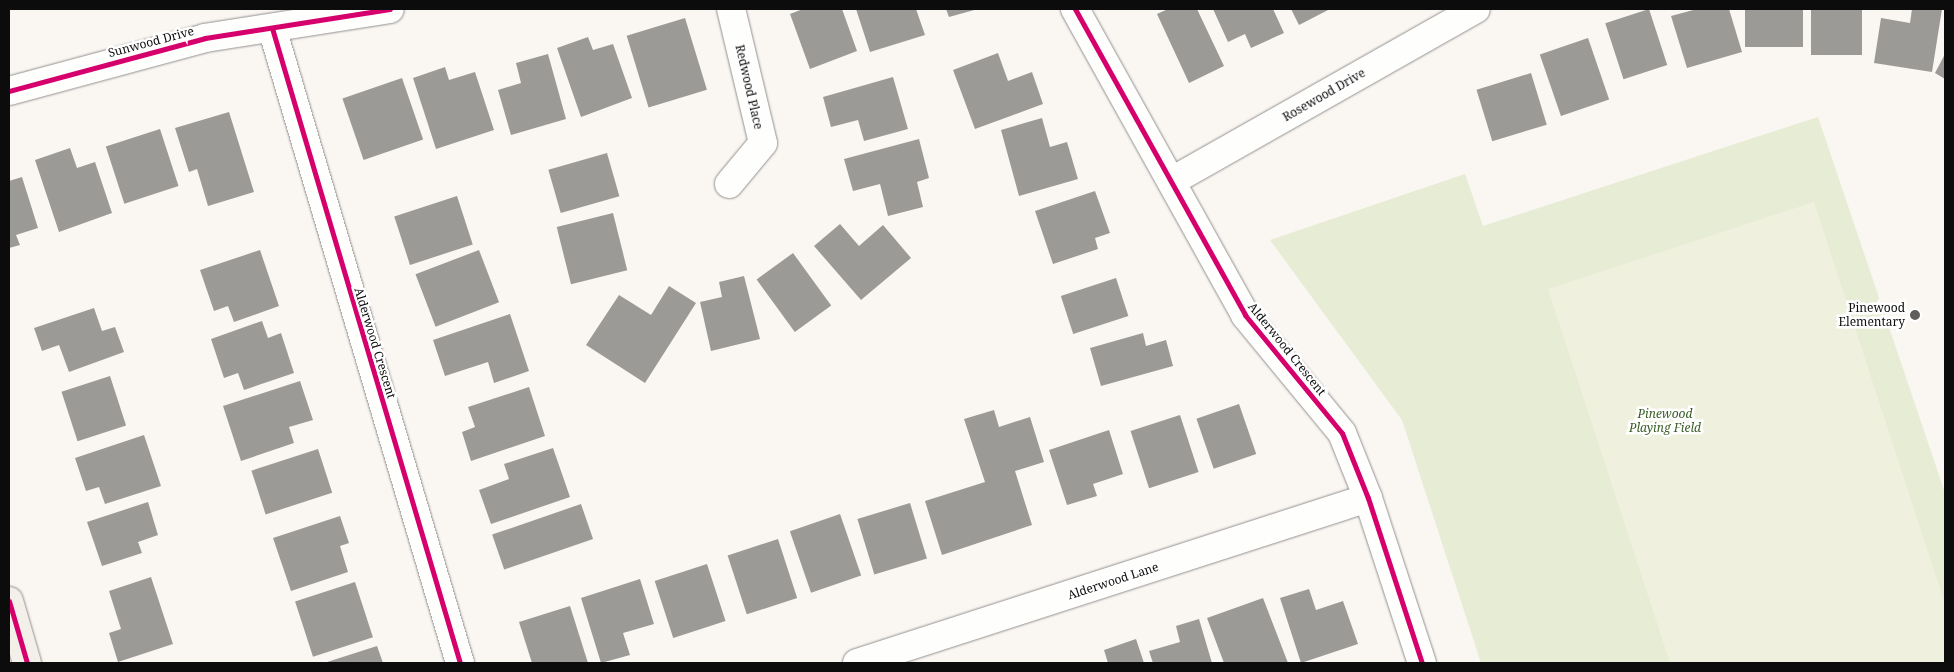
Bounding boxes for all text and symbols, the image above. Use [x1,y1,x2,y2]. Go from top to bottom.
street label: Sunwood Drive [107,24,195,60]
street label: Redwood Place [732,43,766,131]
street label: Rosewood Drive [1280,66,1368,124]
street label: Alderwood Crescent [351,286,399,400]
street label: Alderwood Crescent [1245,300,1329,398]
place label: Pinewood Elementary [1838,301,1905,329]
marker: Pinewood Elementary [1909,309,1921,321]
park label: Pinewood Playing Field [1629,407,1701,435]
street label: Alderwood Lane [1066,560,1160,602]

